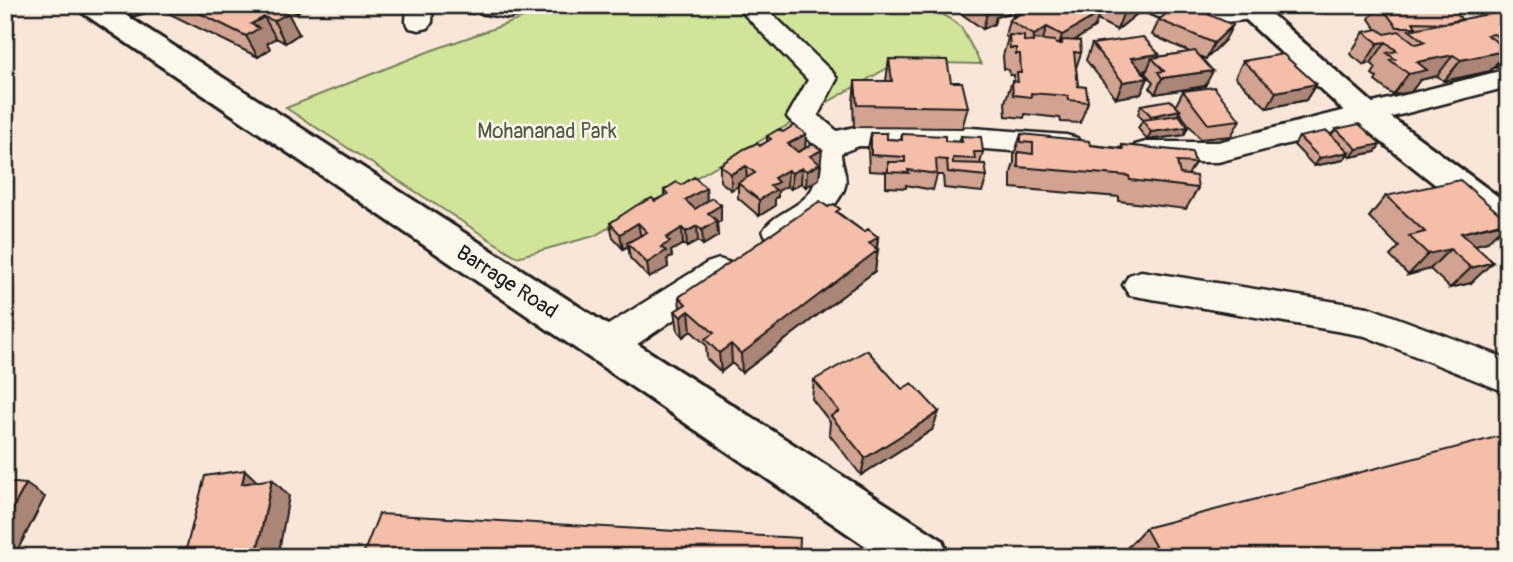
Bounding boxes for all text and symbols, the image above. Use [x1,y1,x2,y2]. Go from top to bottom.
park label: Mohananad Park [477,118,617,145]
street label: Barrage Road [451,239,563,325]

